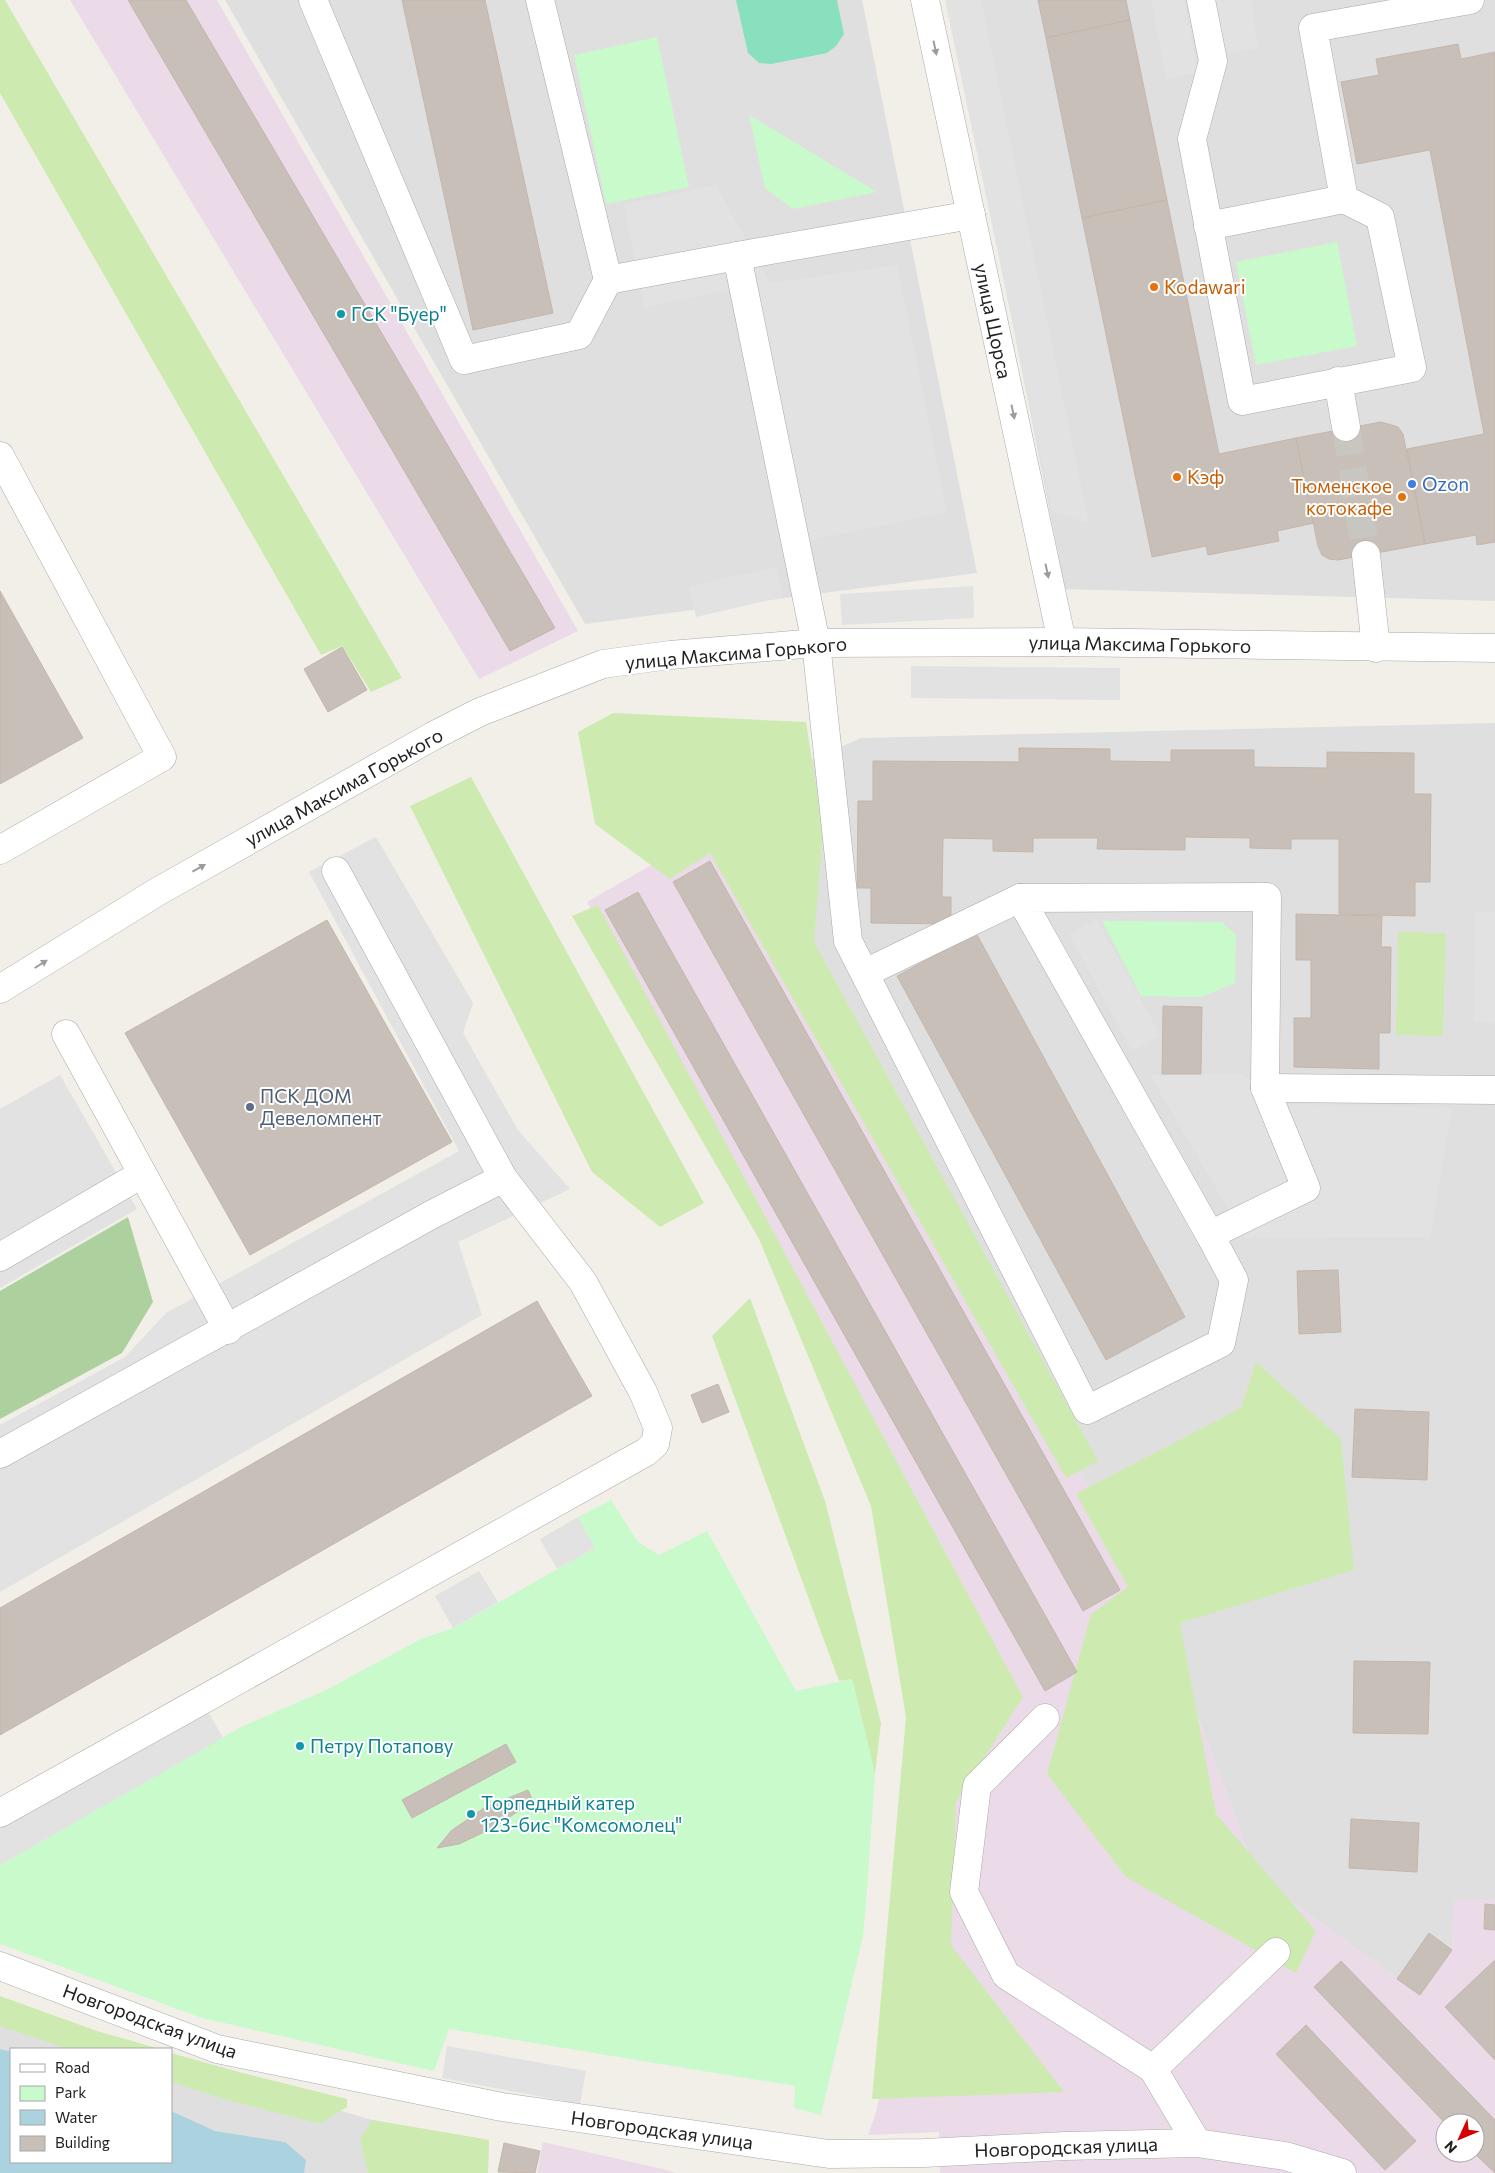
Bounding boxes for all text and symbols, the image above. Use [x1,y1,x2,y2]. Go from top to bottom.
one-way arrow [931,40,939,55]
street label: улица Щорса [970,261,1017,381]
place label: Kodawari [1164,275,1246,298]
marker: Kodawari [1148,281,1160,293]
place label: ГСК "Буер" [351,302,447,325]
marker: ГСК "Буер" [335,308,347,320]
one-way arrow [1009,404,1017,419]
place label: Кэф [1187,465,1224,488]
marker: Кэф [1171,471,1183,483]
place label: Ozon [1422,472,1469,495]
place label: Тюменское котокафе [1291,474,1392,519]
marker: Ozon [1406,478,1418,490]
marker: Тюменское котокафе [1396,491,1408,503]
one-way arrow [1043,563,1051,579]
street label: улица Максима Горького [1029,630,1252,657]
street label: улица Максима Горького [624,631,848,674]
street label: улица Максима Горького [241,723,447,851]
one-way arrow [192,864,207,872]
one-way arrow [35,959,48,968]
place label: ПСК ДОМ Девеломпент [260,1084,381,1129]
marker: ПСК ДОМ Девеломпент [244,1101,256,1113]
place label: Петру Потапову [310,1734,454,1757]
marker: Петру Потапову [294,1740,306,1752]
place label: Торпедный катер 123-бис "Комсомолец" [481,1791,682,1836]
marker: Торпедный катер 123-бис "Комсомолец" [465,1808,477,1820]
street label: Новгородская улица [60,1978,240,2063]
legend [10,2048,172,2163]
text: Road [55,2058,90,2076]
text: Park [55,2083,86,2101]
street label: Новгородская улица [570,2105,755,2154]
text: Water [55,2108,97,2126]
north arrow [1435,2113,1485,2163]
street label: Новгородская улица [974,2132,1158,2161]
text: Building [55,2133,110,2151]
text: N [1441,2138,1460,2157]

